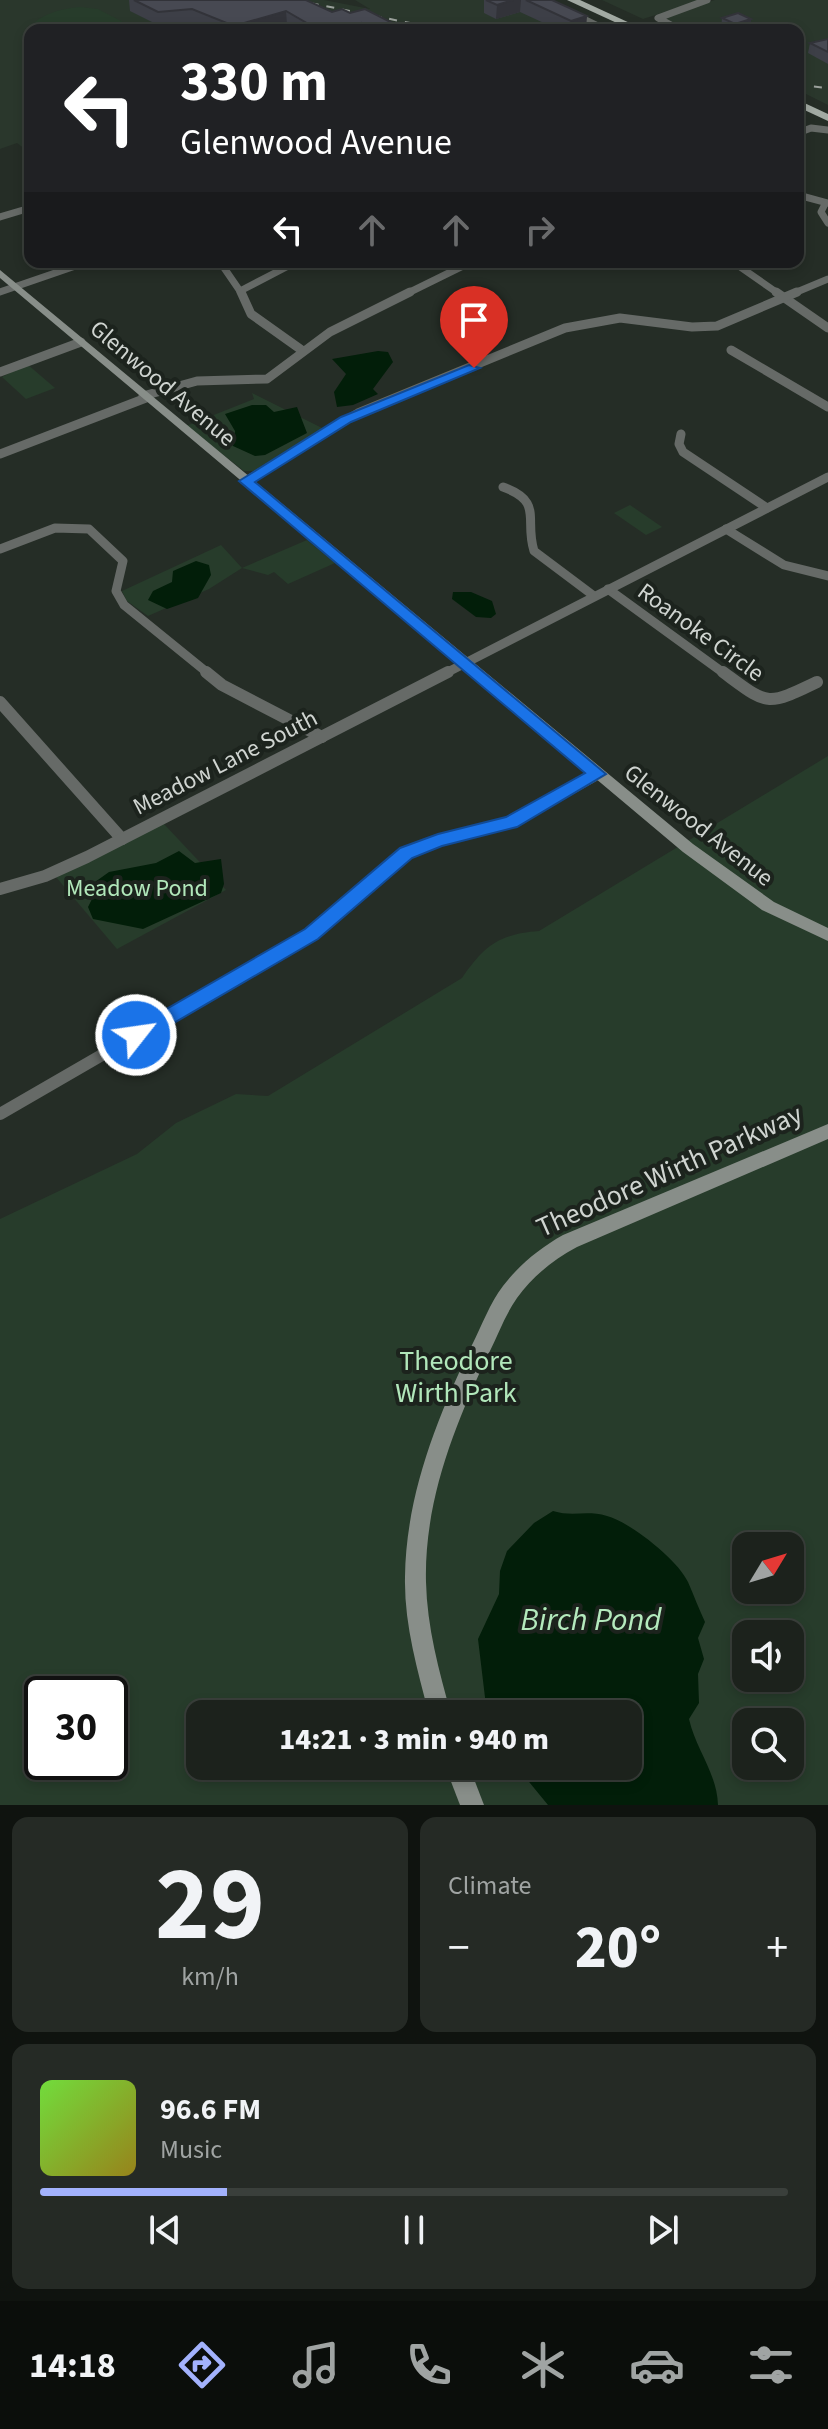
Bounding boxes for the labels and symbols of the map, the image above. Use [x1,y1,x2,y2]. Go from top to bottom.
pin [440,286,508,368]
street label: Glenwood Avenue [82,312,243,455]
street label: Roanoke Circle [630,574,771,690]
street label: Meadow Lane South [127,701,324,824]
street label: Glenwood Avenue [617,756,781,895]
park label: Meadow Pond [66,871,208,906]
position arrow [94,993,178,1077]
street label: Theodore Wirth Parkway [530,1094,809,1248]
park label: Theodore Wirth Park [395,1341,517,1413]
north arrow [732,1532,804,1604]
water label: Birch Pond [521,1597,662,1643]
speed limit sign: 30 [24,1676,128,1780]

